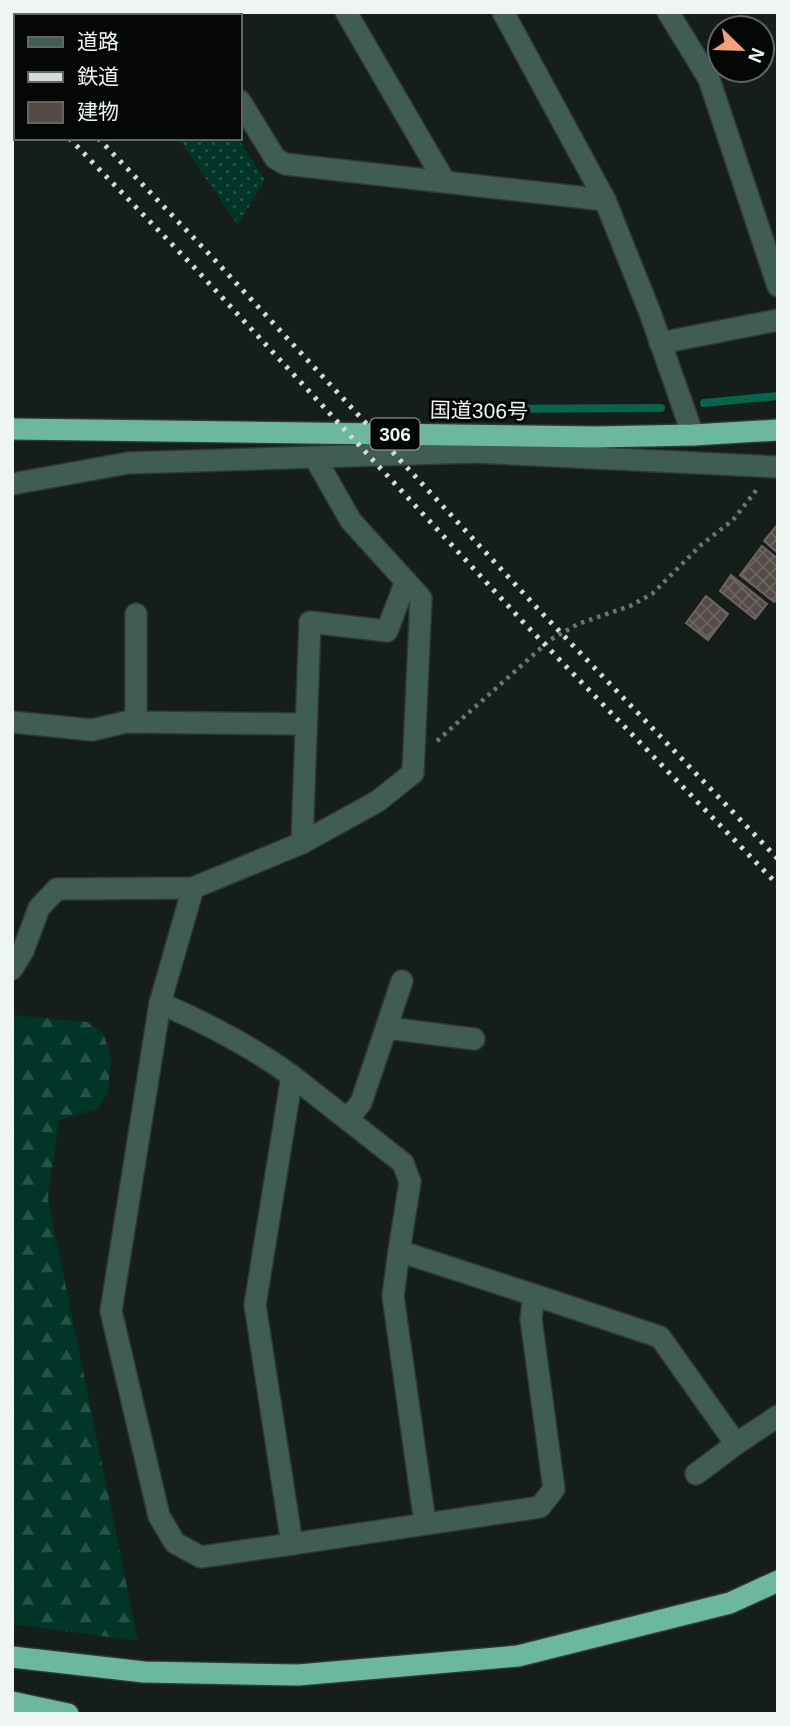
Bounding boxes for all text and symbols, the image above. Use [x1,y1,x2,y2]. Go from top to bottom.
legend [14,14,242,140]
north arrow [706,14,776,84]
text: 道路 [77,30,119,53]
text: N [744,45,769,66]
text: 鉄道 [77,65,119,88]
text: 建物 [77,100,119,123]
street label: 国道306号 [430,398,528,423]
road number: 306 [370,418,420,449]

